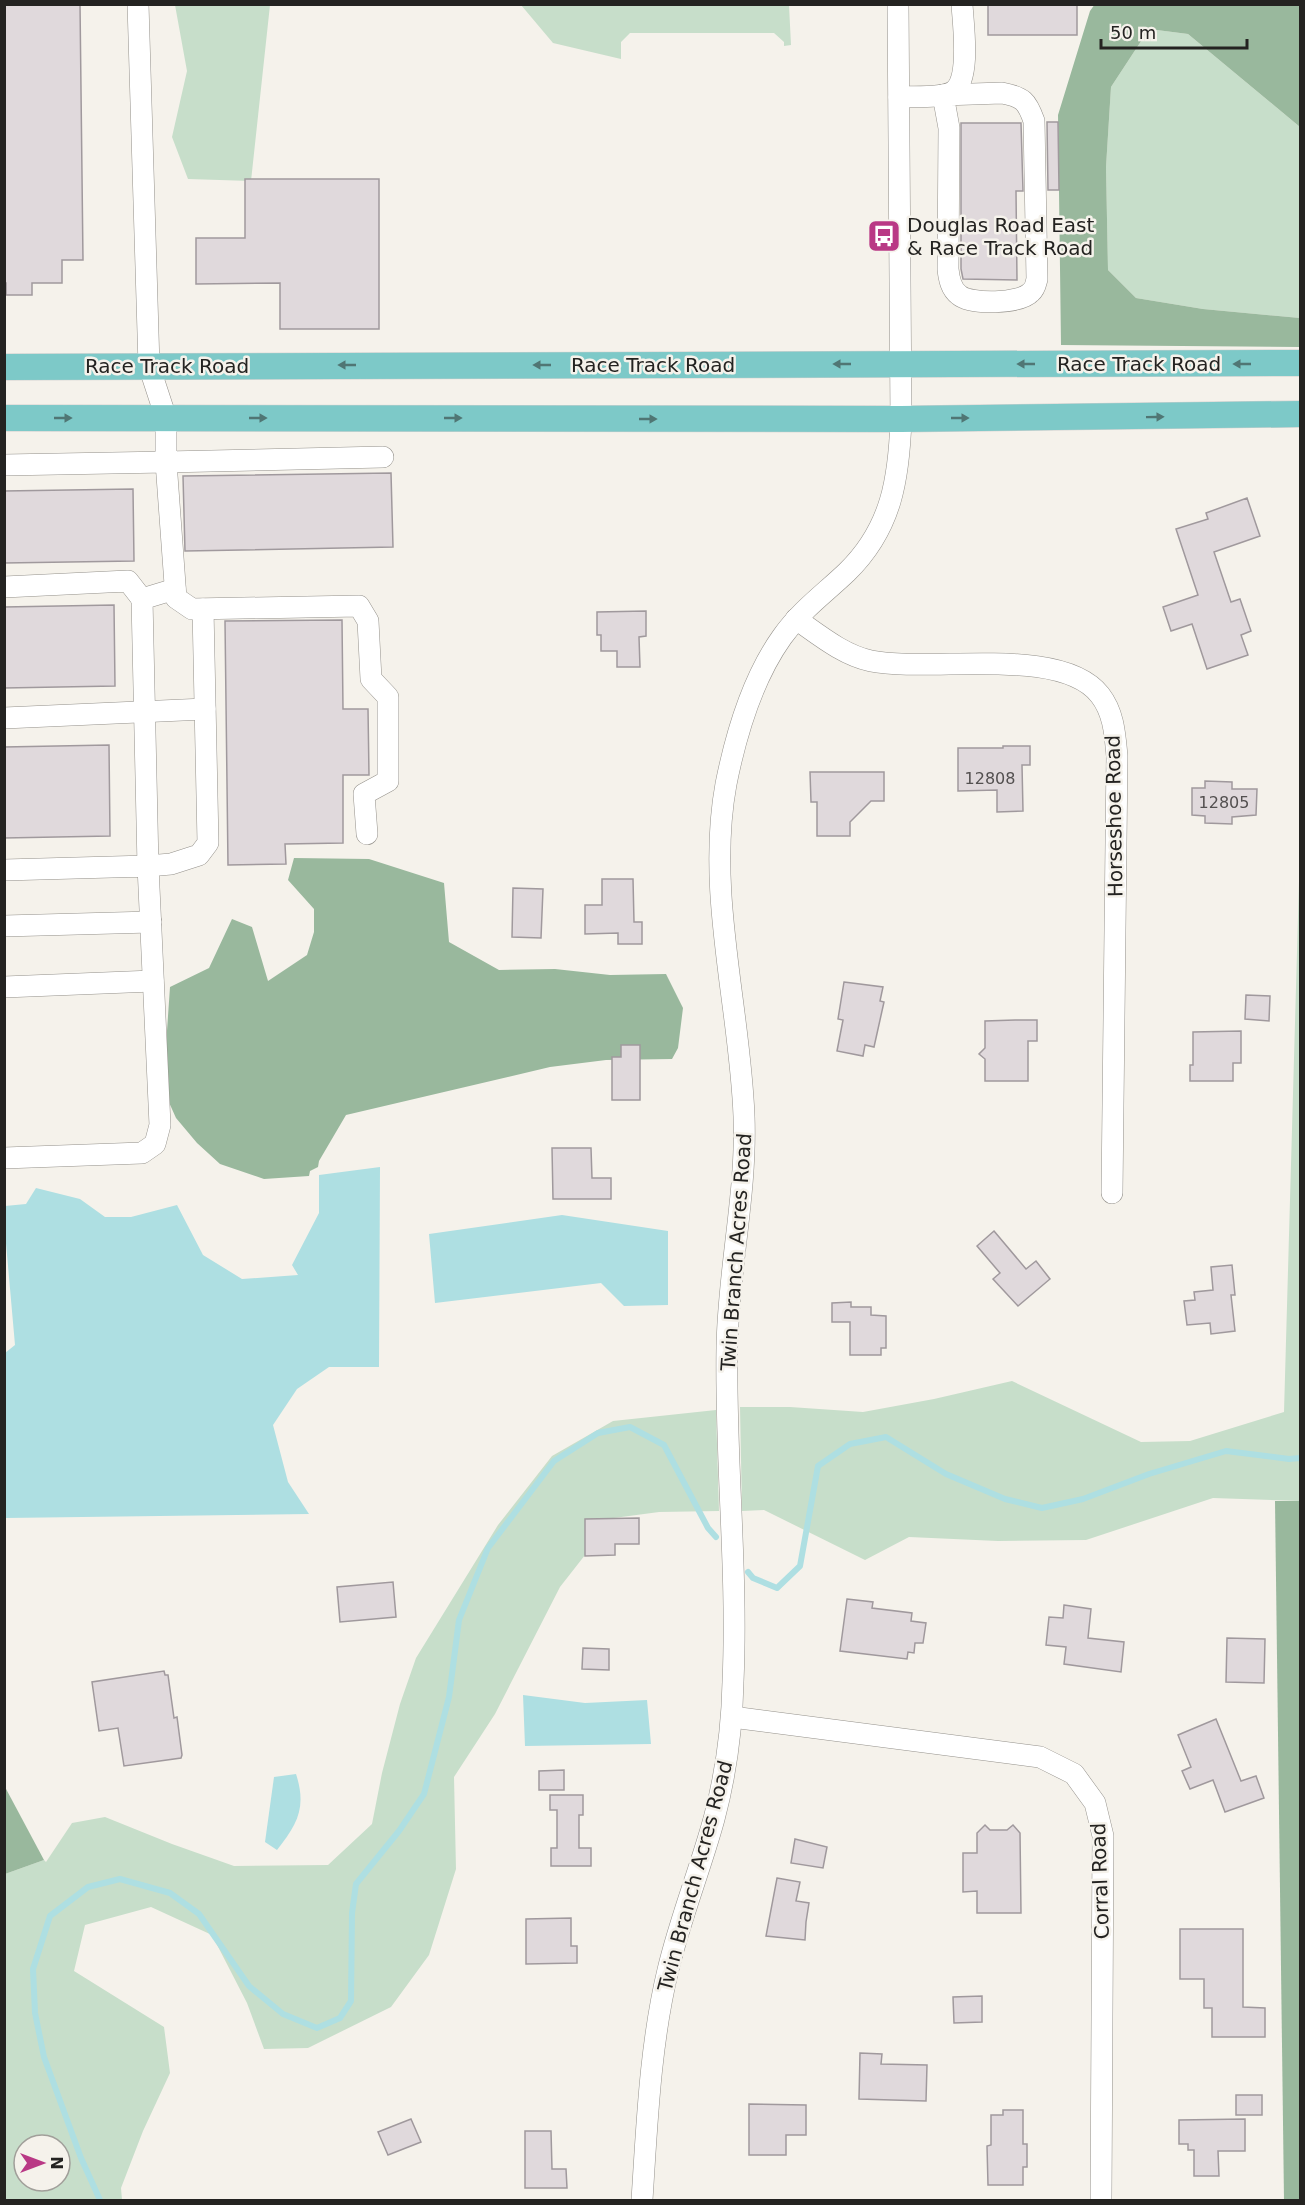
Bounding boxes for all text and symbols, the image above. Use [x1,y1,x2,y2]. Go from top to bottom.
scale bar [1101,12,1246,50]
text: 50 m [1110,22,1156,43]
place label: Douglas Road East & Race Track Road [907,213,1094,260]
bus stop icon: Douglas Road East & Race Track Road [866,218,902,254]
street label: Race Track Road [1057,352,1221,376]
street label: Race Track Road [571,353,735,377]
street label: Race Track Road [85,354,249,378]
one-way arrow [833,359,852,369]
one-way arrow [1017,359,1036,369]
one-way arrow [1233,359,1252,369]
one-way arrow [338,360,357,370]
one-way arrow [533,360,552,370]
one-way arrow [1145,412,1164,421]
one-way arrow [53,413,72,423]
one-way arrow [248,413,267,423]
one-way arrow [443,413,462,423]
one-way arrow [950,413,969,423]
one-way arrow [638,414,657,424]
street label: Horseshoe Road [1101,735,1127,897]
house number: 12808 [965,769,1015,788]
house number: 12805 [1199,793,1249,812]
street label: Twin Branch Acres Road [716,1132,756,1373]
street label: Twin Branch Acres Road [652,1758,737,1995]
street label: Corral Road [1086,1822,1114,1940]
north arrow [12,2133,72,2193]
text: N [47,2156,66,2170]

